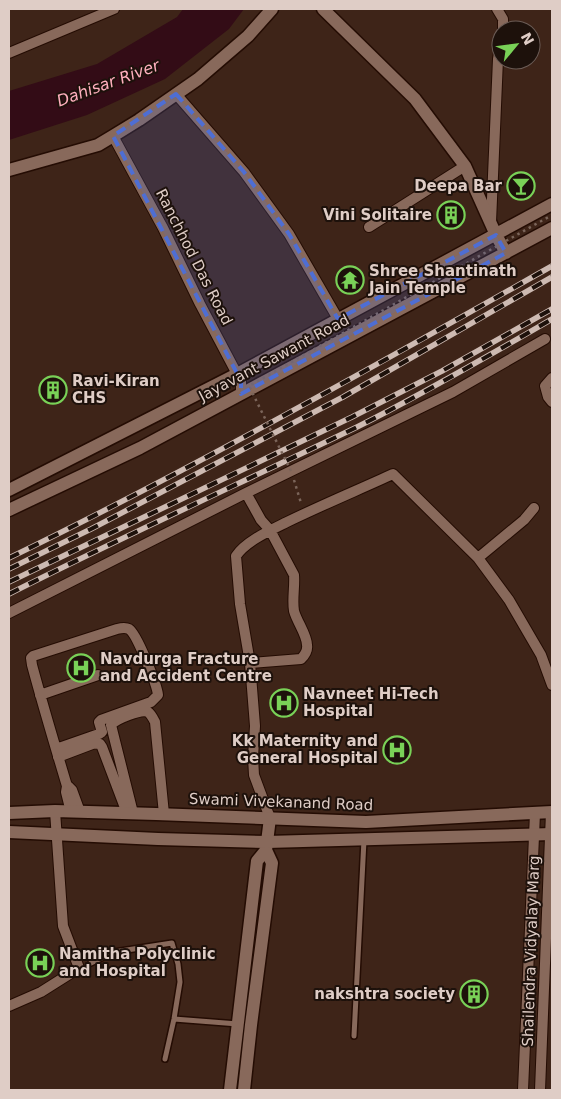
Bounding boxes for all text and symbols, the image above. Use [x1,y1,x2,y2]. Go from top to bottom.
north arrow [491,20,541,70]
text: N [518,30,537,48]
water label: Dahisar River [54,55,163,110]
bar icon: Deepa Bar [506,171,536,201]
place label: Deepa Bar [414,177,503,195]
street label: Ranchhod Das Road [152,186,236,328]
building icon: Vini Solitaire [436,200,466,230]
place label: Vini Solitaire [323,206,432,224]
place label: Shree Shantinath Jain Temple [368,262,517,297]
temple icon: Shree Shantinath Jain Temple [335,265,365,295]
street label: Jayavant Sawant Road [195,311,352,406]
place label: Ravi-Kiran CHS [72,372,160,407]
building icon: Ravi-Kiran CHS [38,375,68,405]
place label: Navdurga Fracture and Accident Centre [100,650,272,685]
hospital icon: Navdurga Fracture and Accident Centre [66,653,96,683]
place label: Navneet Hi-Tech Hospital [303,685,439,720]
hospital icon: Navneet Hi-Tech Hospital [269,688,299,718]
place label: Kk Maternity and General Hospital [232,732,378,767]
hospital icon: Kk Maternity and General Hospital [382,735,412,765]
street label: Swami Vivekanand Road [188,790,374,814]
street label: Shailendra Vidyalay Marg [519,855,543,1047]
place label: Namitha Polyclinic and Hospital [59,945,216,980]
hospital icon: Namitha Polyclinic and Hospital [25,948,55,978]
building icon: nakshtra society [459,979,489,1009]
place label: nakshtra society [314,985,455,1003]

